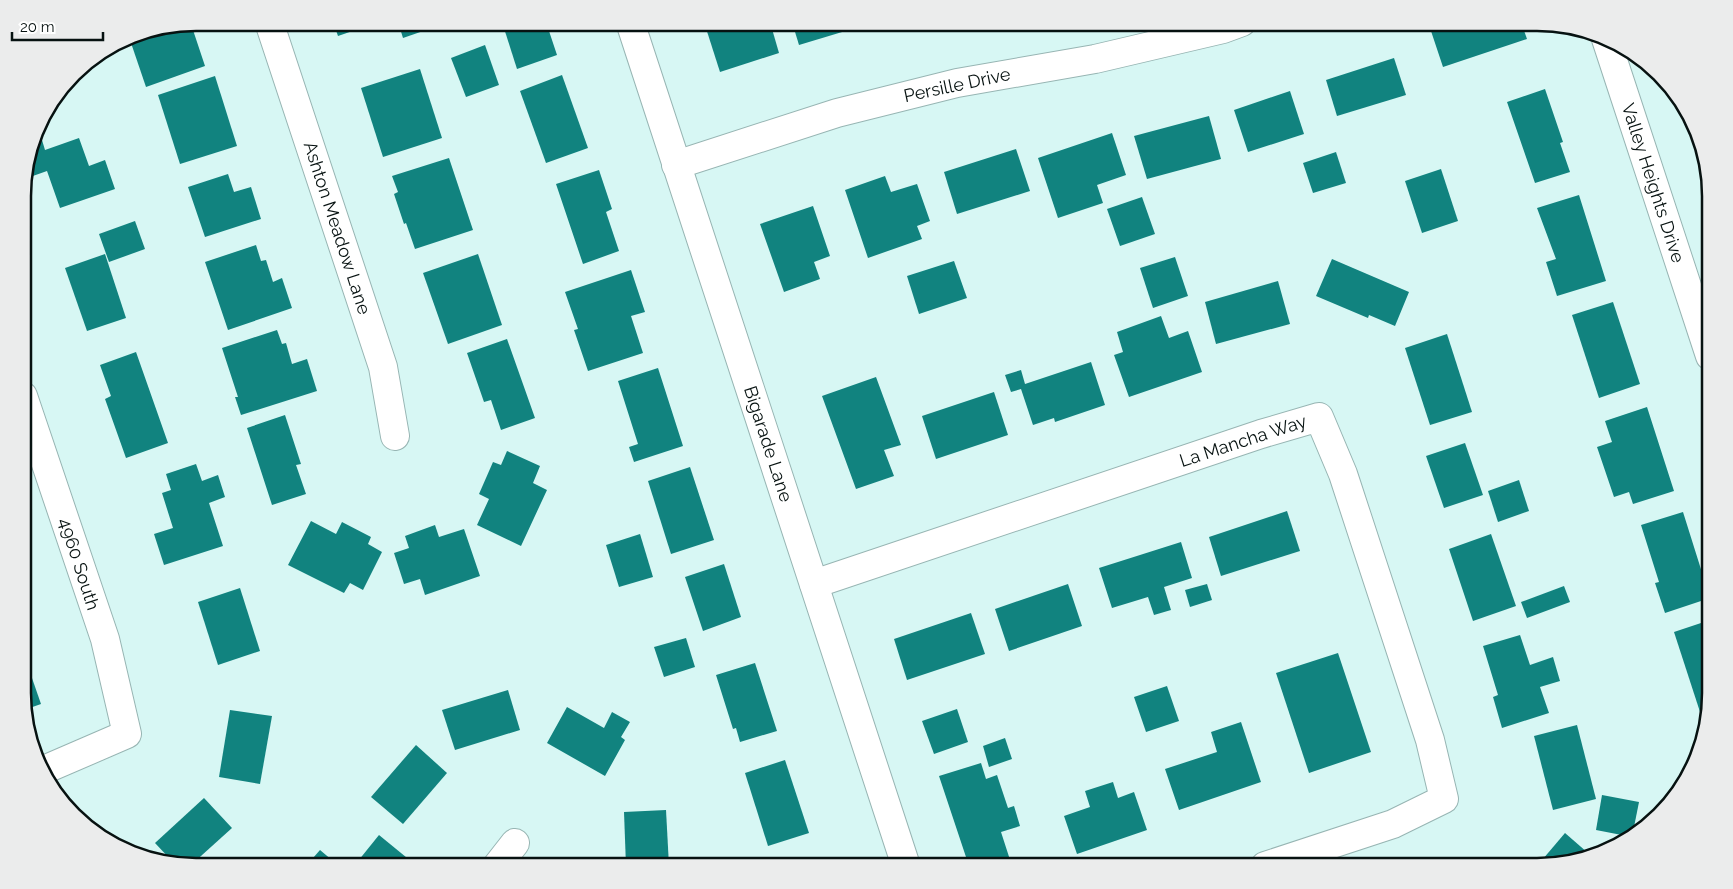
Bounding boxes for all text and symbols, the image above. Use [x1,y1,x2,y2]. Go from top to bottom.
scale bar [12,10,104,42]
text: 20 m [20,18,55,36]
street label: Persille Drive [902,63,1013,106]
street label: Valley Heights Drive [1618,100,1689,266]
street label: Ashton Meadow Lane [300,139,375,317]
street label: Bigarade Lane [740,383,797,505]
street label: La Mancha Way [1177,410,1309,471]
street label: 4960 South [55,515,104,613]

